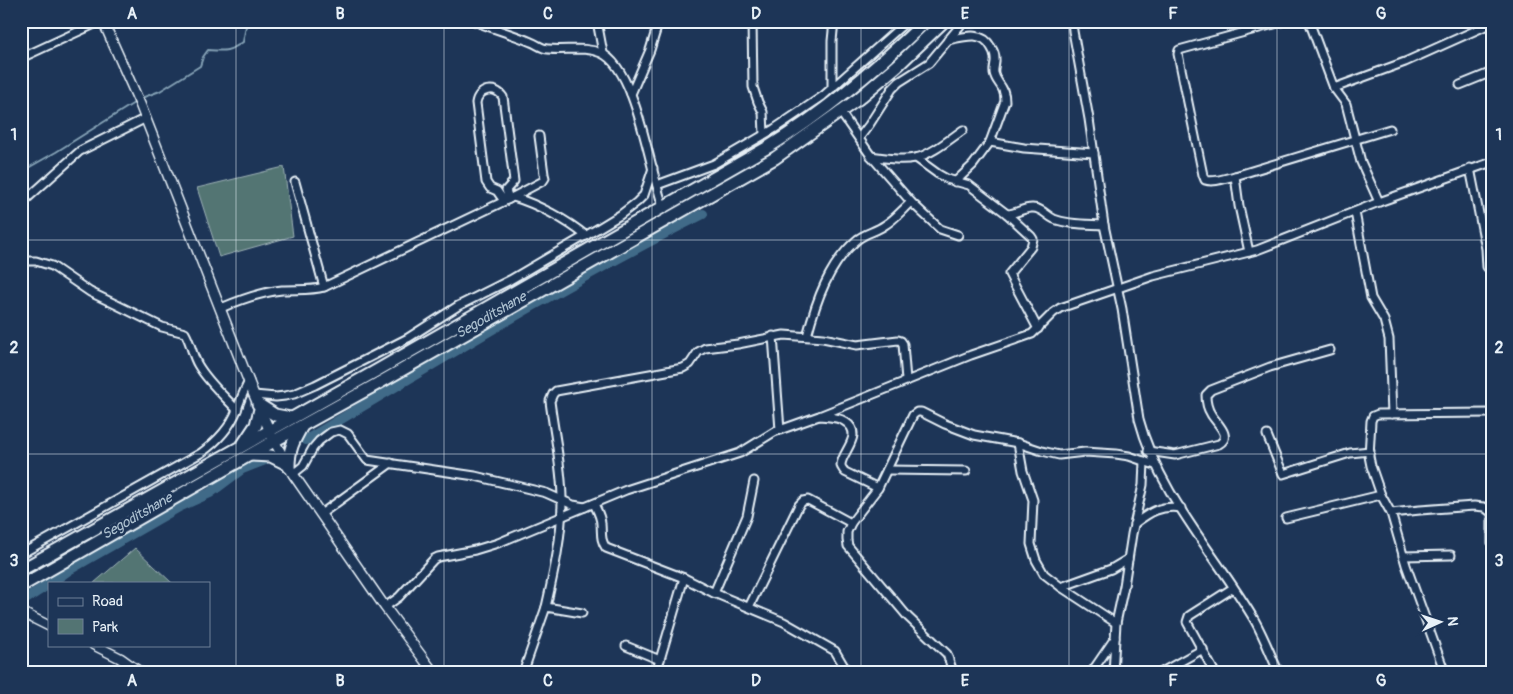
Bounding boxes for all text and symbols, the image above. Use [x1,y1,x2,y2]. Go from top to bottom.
text: A [127,4,138,24]
text: B [335,4,345,24]
text: C [543,4,553,24]
text: D [751,4,761,24]
text: E [961,4,970,24]
text: F [1168,4,1178,24]
text: G [1376,4,1387,24]
text: 1 [11,125,17,145]
text: 1 [1496,125,1502,145]
water label: Segoditshane [453,287,531,342]
text: 2 [10,338,19,358]
text: 2 [1495,338,1504,358]
water label: Segoditshane [99,488,177,543]
text: 3 [10,551,19,571]
text: 3 [1495,551,1504,571]
legend [48,582,210,646]
text: Road [92,592,123,611]
north arrow [1416,596,1466,646]
text: N [1444,616,1461,627]
text: Park [92,618,119,637]
text: A [127,671,138,691]
text: B [335,671,345,691]
text: C [543,671,553,691]
text: D [751,671,761,691]
text: E [961,671,970,691]
text: F [1168,671,1178,691]
text: G [1376,671,1387,691]

